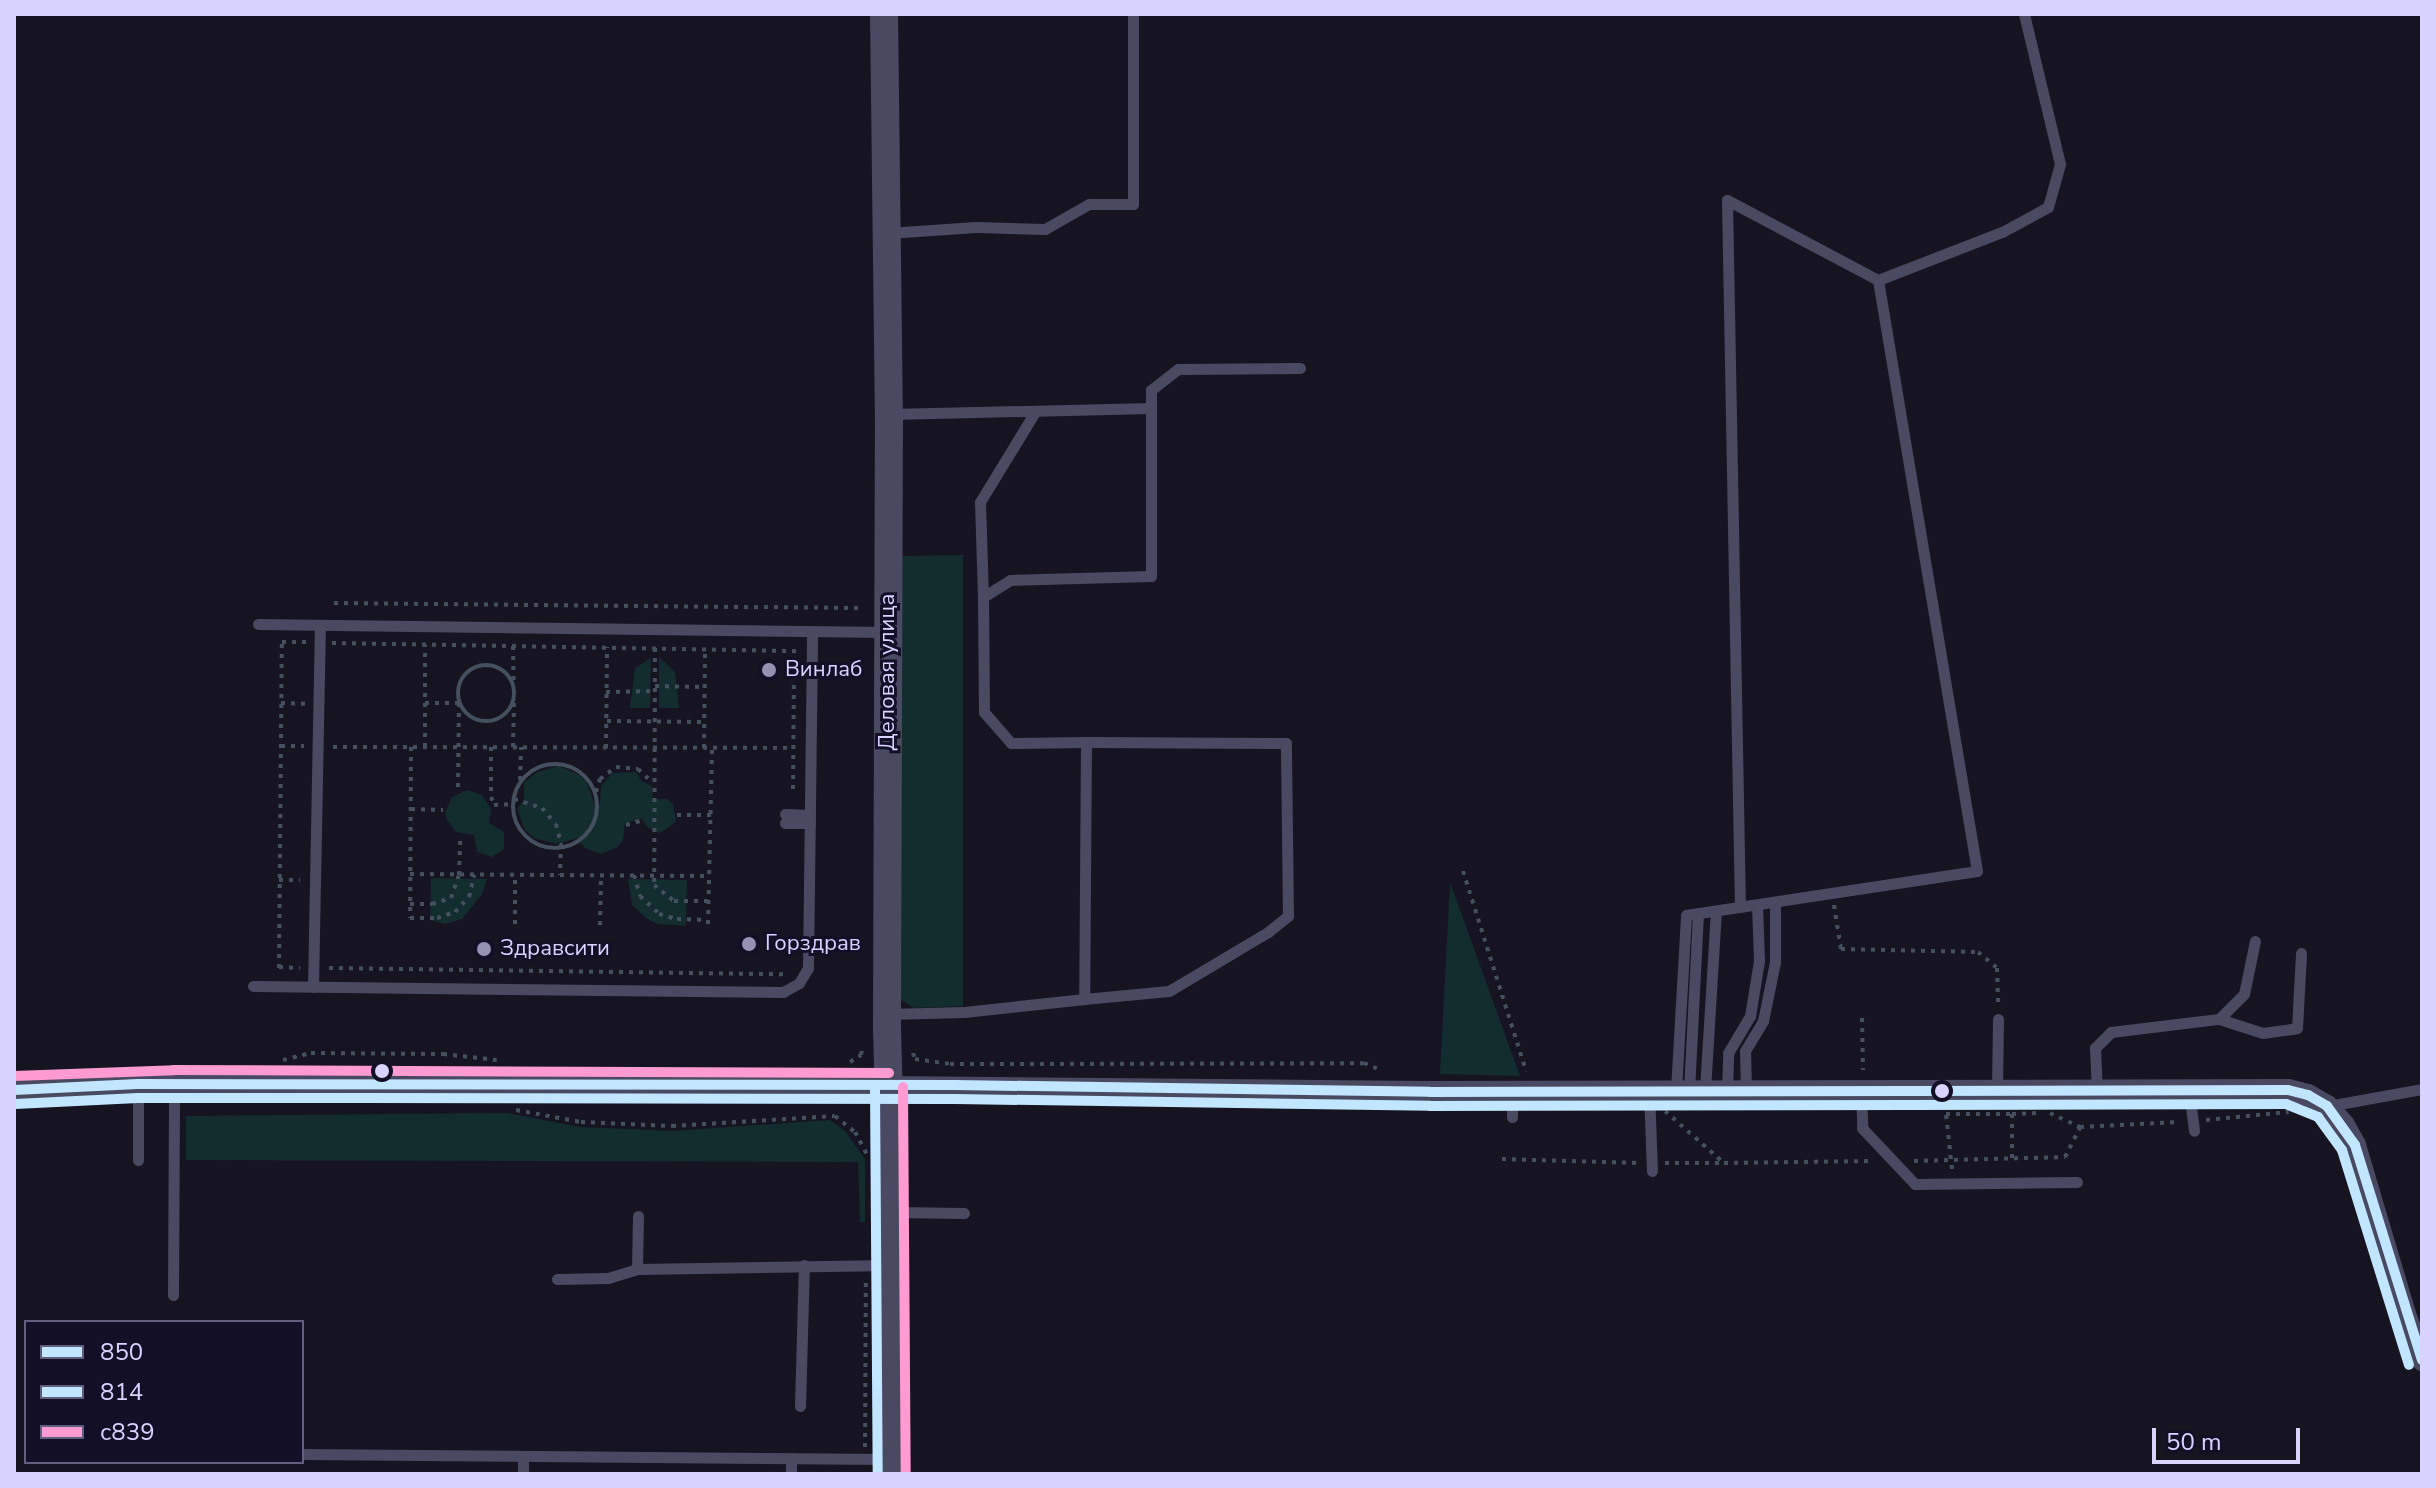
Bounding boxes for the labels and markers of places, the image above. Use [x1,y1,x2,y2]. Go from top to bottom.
place label: Винлаб [785,657,863,683]
marker: Винлаб [760,661,778,679]
place label: Горздрав [765,931,861,957]
marker: Горздрав [740,935,758,953]
place label: Здравсити [500,936,610,962]
marker: Здравсити [475,940,493,958]
unlabelled marker [374,1063,390,1079]
unlabelled marker [1934,1083,1950,1099]

